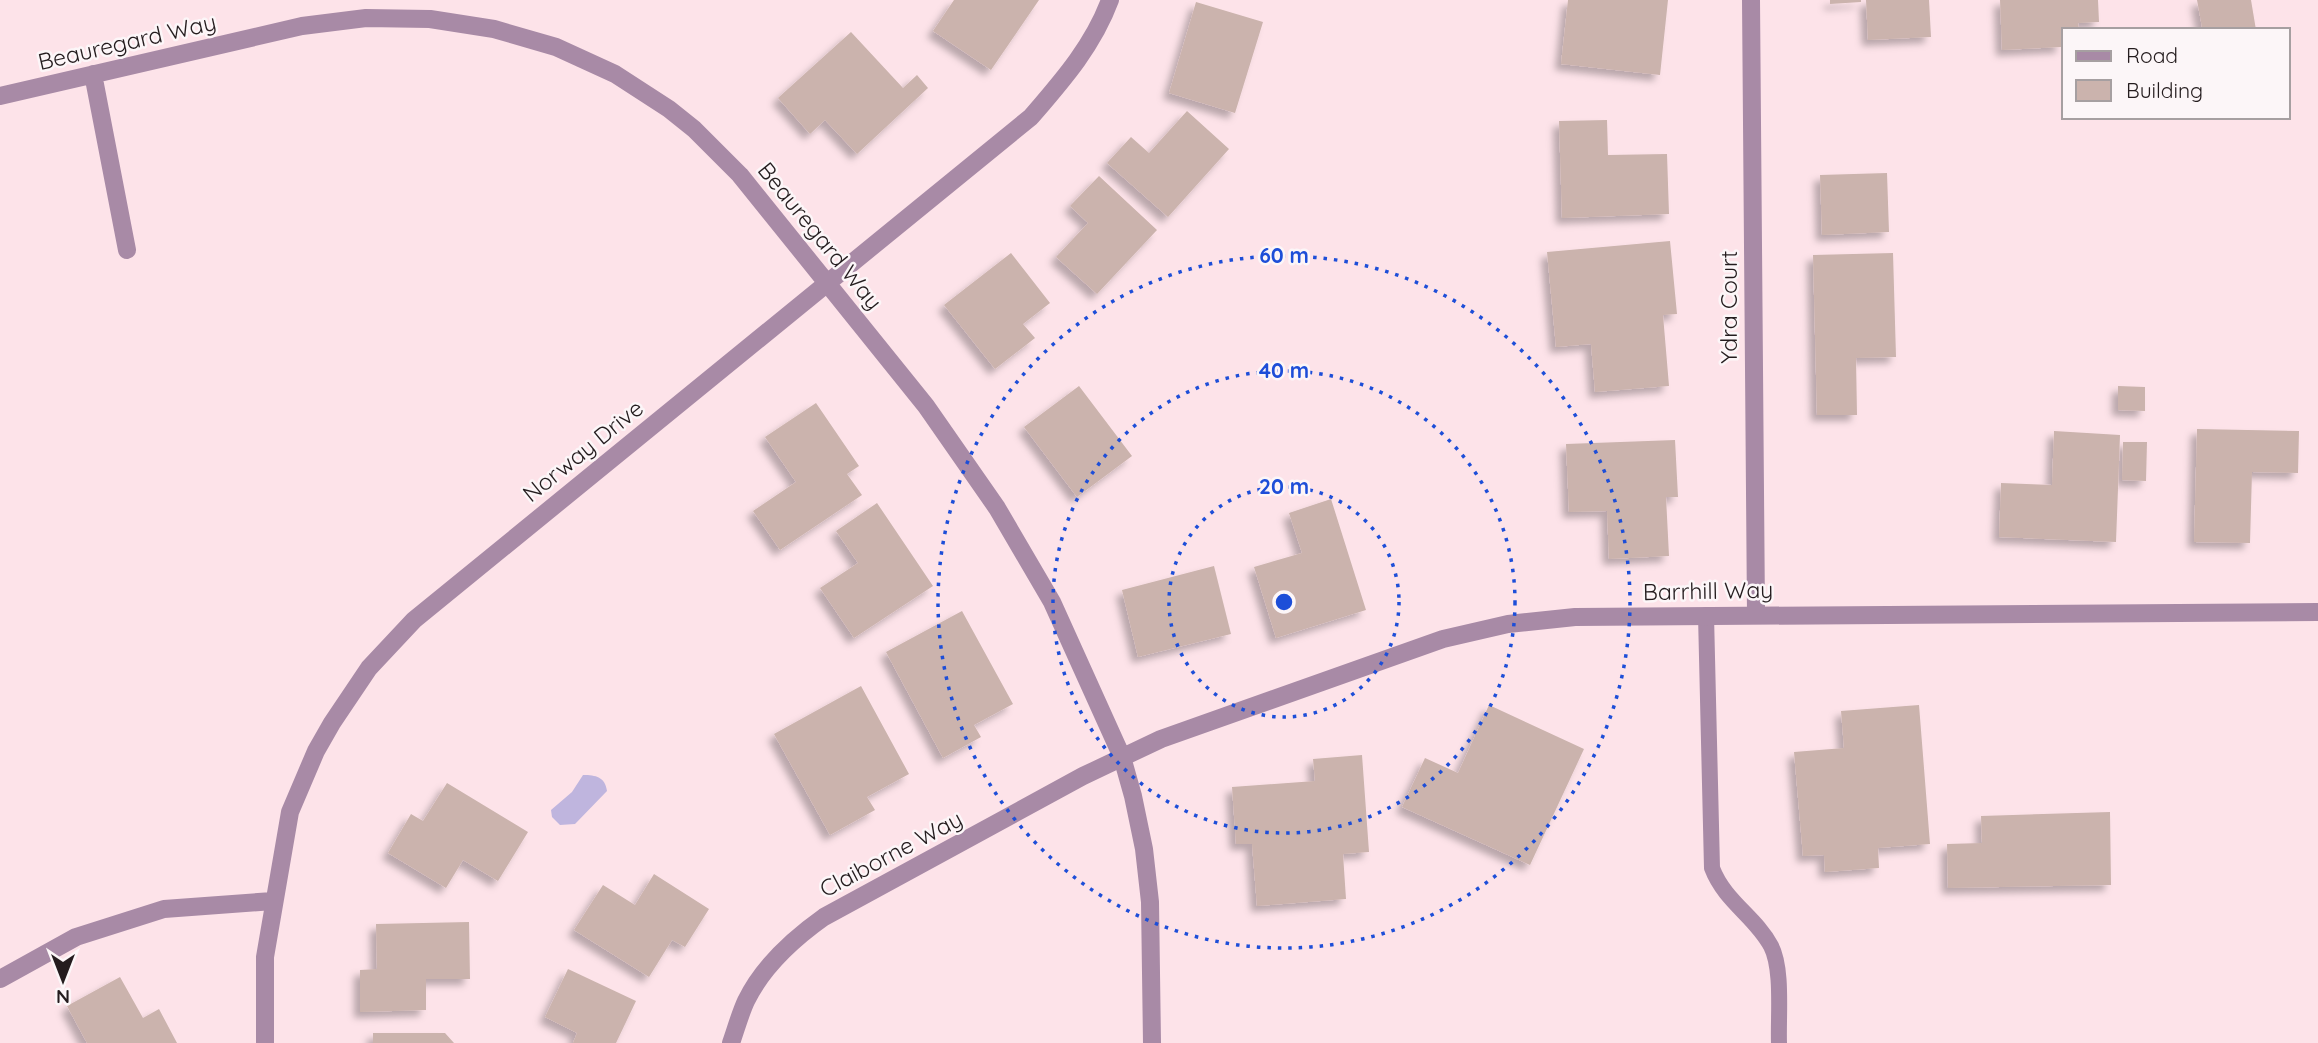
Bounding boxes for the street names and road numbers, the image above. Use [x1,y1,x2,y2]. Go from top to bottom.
street label: Beauregard Way [35,7,219,76]
street label: Beauregard Way [752,156,889,315]
street label: Ydra Court [1714,250,1743,364]
street label: Norway Drive [517,393,649,508]
street label: Barrhill Way [1643,575,1773,606]
street label: Claiborne Way [814,804,967,903]

